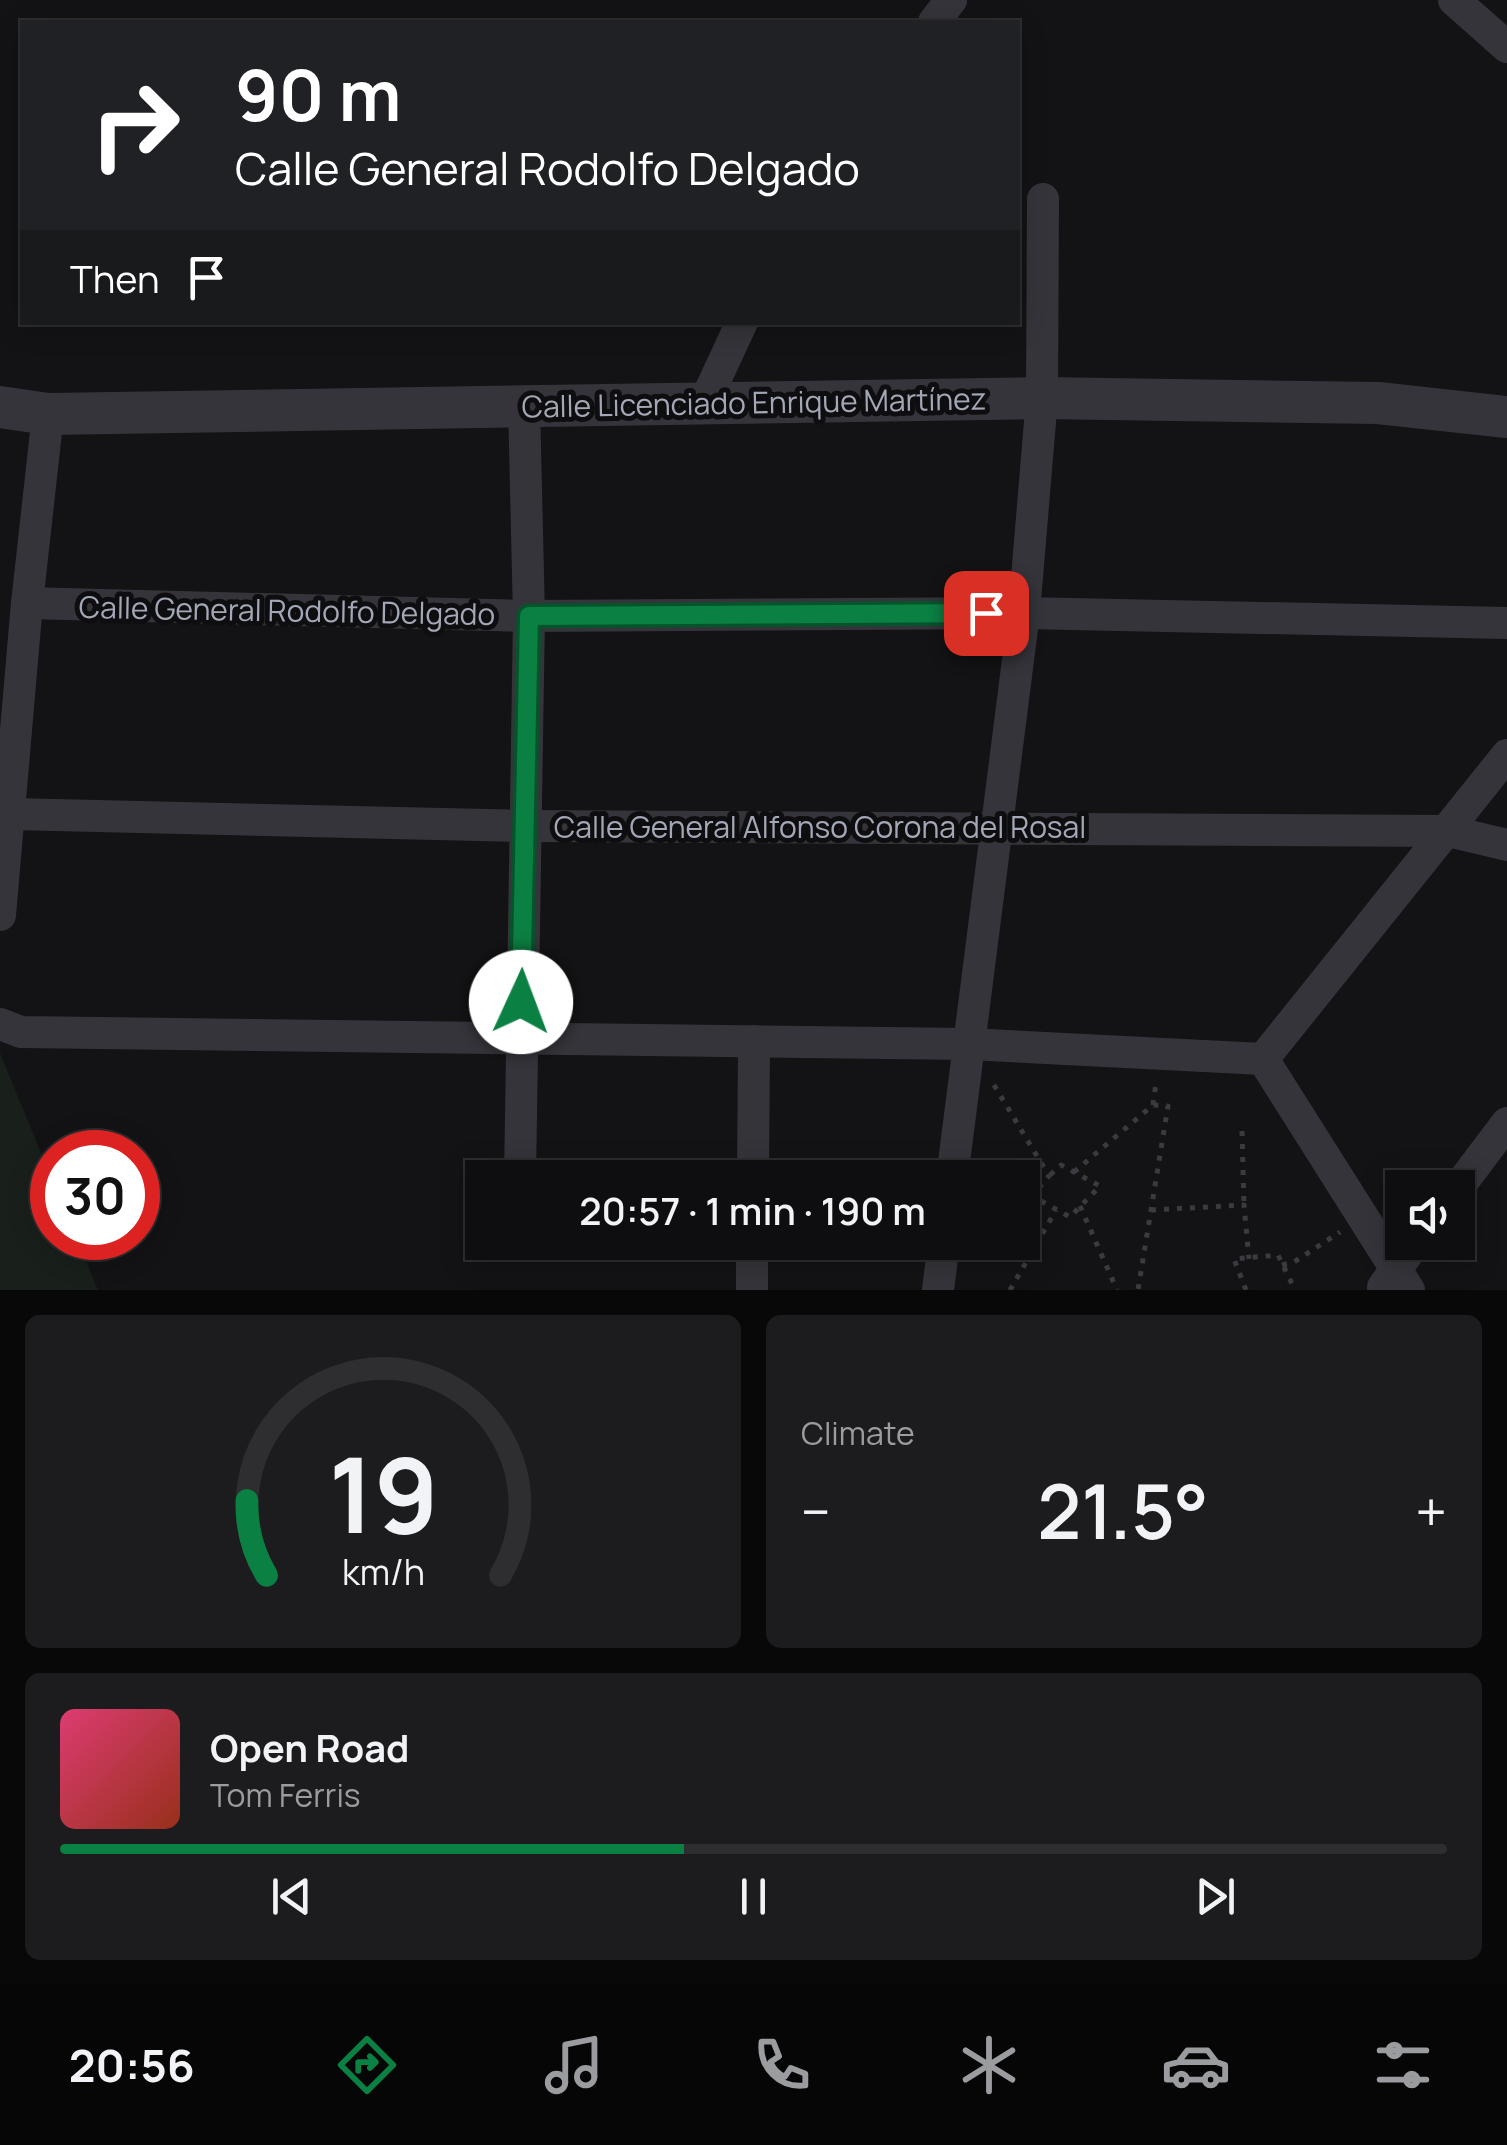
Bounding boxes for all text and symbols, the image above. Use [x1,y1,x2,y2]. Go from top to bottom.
text: 90 m [235,46,402,142]
icon: right [70,60,200,190]
text: Calle General Rodolfo Delgado [235,137,860,199]
icon: arrive [179,250,234,305]
text: Then [70,252,159,304]
street label: Calle Licenciado Enrique Martínez [521,377,987,427]
pin [944,571,1029,656]
street label: Calle General Rodolfo Delgado [78,586,496,634]
icon: arrive [959,586,1014,641]
street label: Calle General Alfonso Corona del Rosal [554,806,1086,847]
position arrow [469,950,573,1054]
speed limit sign: 30 [30,1130,160,1260]
map controls [1385,1170,1475,1260]
button: sound [1385,1170,1475,1260]
text: 20:57 · 1 min · 190 m [579,1184,926,1236]
text: Climate [801,1411,915,1455]
text: 19 [328,1422,438,1564]
text: 21.5° [1037,1459,1209,1562]
text: − [801,1473,831,1549]
text: + [1415,1473,1447,1549]
text: km/h [341,1547,425,1596]
text: Open Road [210,1721,409,1773]
text: Tom Ferris [210,1773,361,1817]
icon: previous [264,1869,319,1924]
icon: pause [726,1869,781,1924]
icon: next [1188,1869,1243,1924]
icon: directions [332,2030,402,2100]
icon: music [539,2030,609,2100]
icon: phone [747,2030,817,2100]
icon: climate [954,2030,1024,2100]
icon: car [1161,2030,1231,2100]
icon: filters [1368,2030,1438,2100]
text: 20:56 [69,2034,195,2096]

